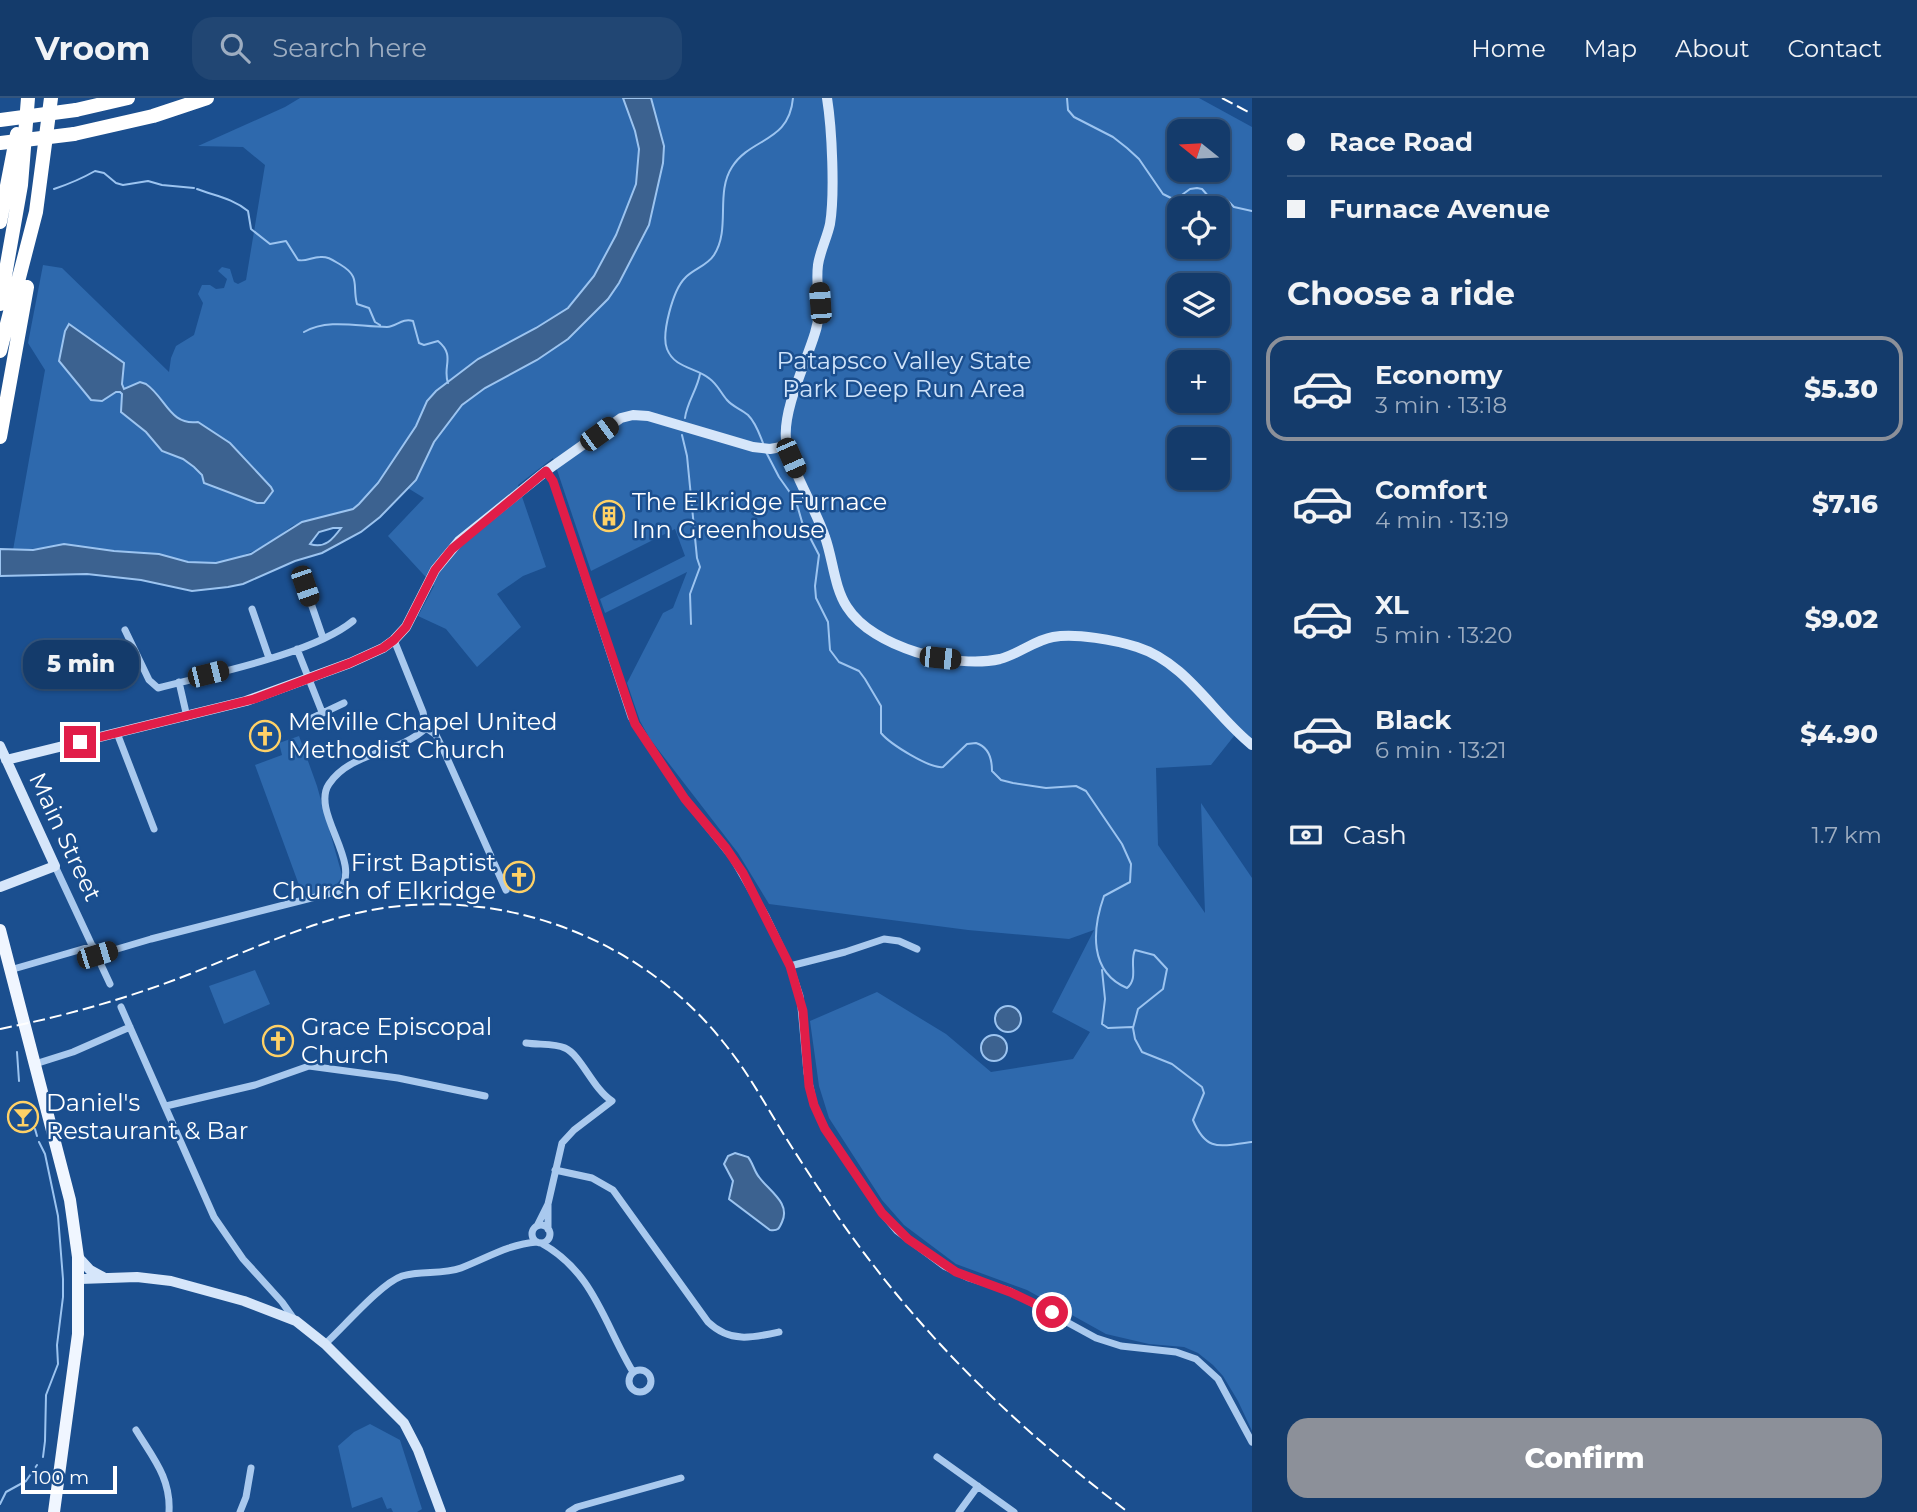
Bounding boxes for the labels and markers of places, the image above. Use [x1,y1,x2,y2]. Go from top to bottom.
place label: The Elkridge Furnace Inn Greenhouse [632,487,887,544]
building icon: The Elkridge Furnace Inn Greenhouse [592,499,626,533]
place label: Melville Chapel United Methodist Church [288,707,557,764]
church icon: Melville Chapel United Methodist Church [248,719,282,753]
place label: First Baptist Church of Elkridge [272,848,496,905]
church icon: First Baptist Church of Elkridge [502,860,536,894]
place label: Grace Episcopal Church [301,1012,492,1069]
church icon: Grace Episcopal Church [261,1024,295,1058]
place label: Daniel's Restaurant & Bar [46,1088,248,1145]
bar icon: Daniel's Restaurant & Bar [6,1100,40,1134]

